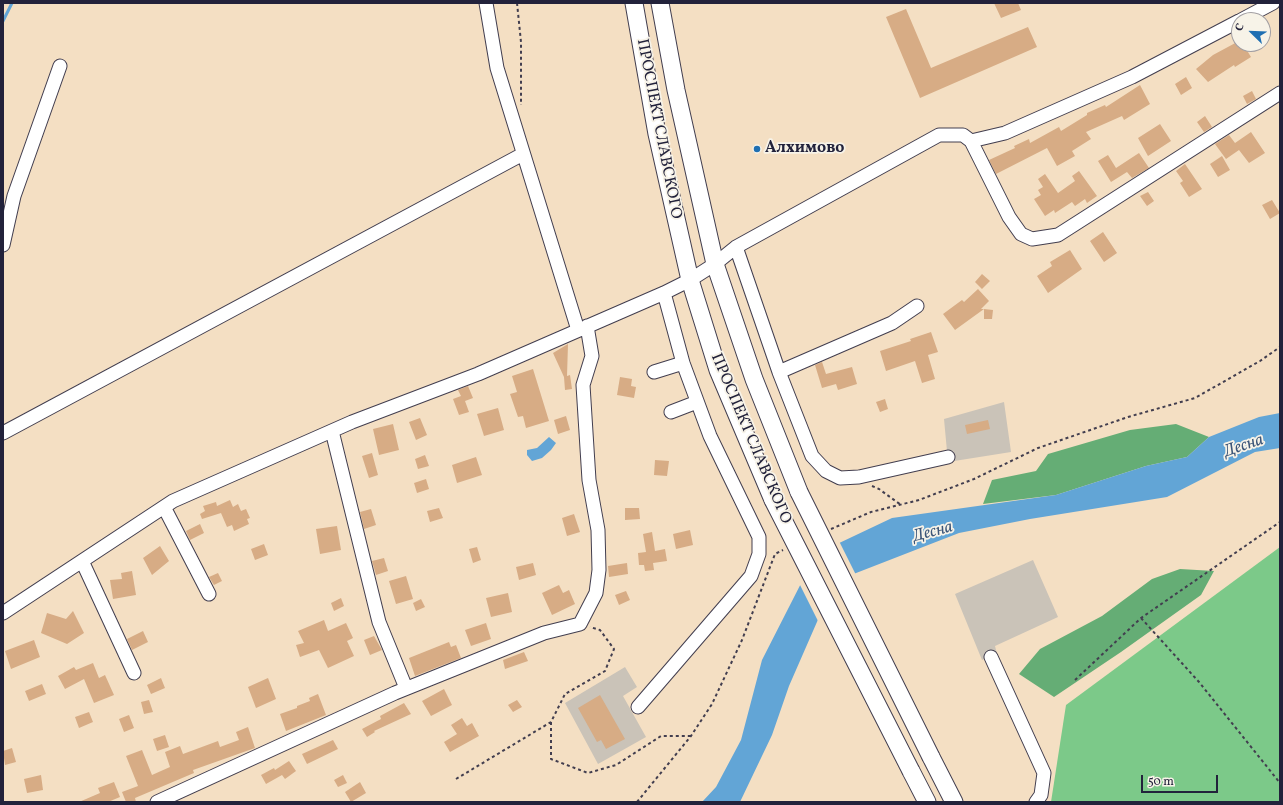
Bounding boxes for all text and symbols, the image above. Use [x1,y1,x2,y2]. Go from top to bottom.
north arrow [1231,12,1271,52]
text: С [1232,21,1249,34]
street label: ПРОСПЕКТ СЛАВСКОГО [631,37,685,221]
place label: Алхимово [765,139,844,159]
marker: Алхимово [752,144,762,154]
street label: ПРОСПЕКТ СЛАВСКОГО [705,351,795,527]
water label: Десна [1221,431,1267,463]
water label: Десна [911,518,955,548]
scale bar [1143,767,1220,793]
text: 50 m [1148,774,1174,790]

